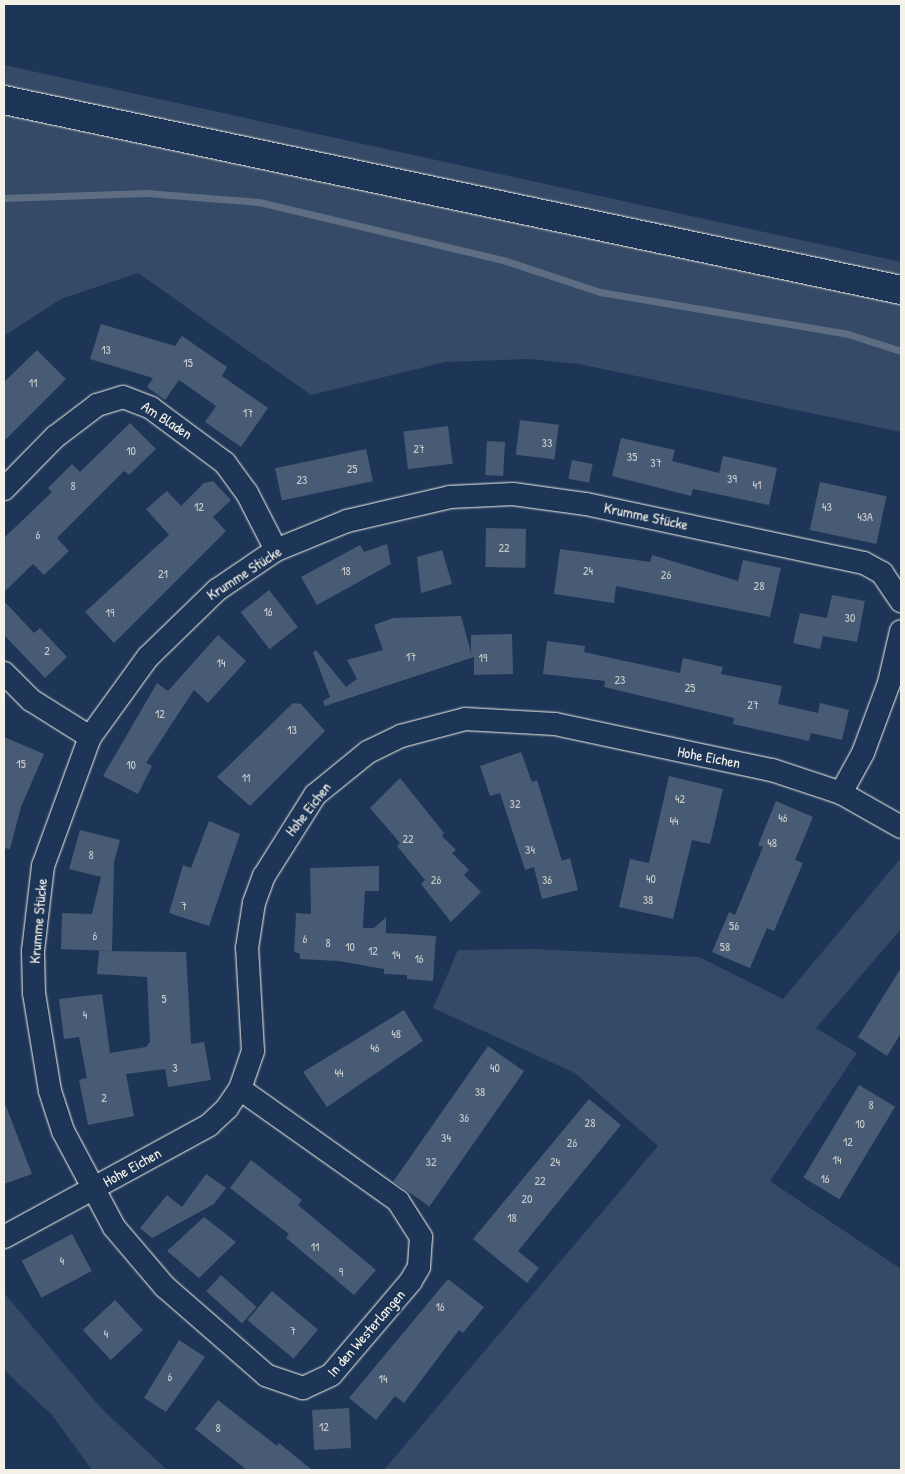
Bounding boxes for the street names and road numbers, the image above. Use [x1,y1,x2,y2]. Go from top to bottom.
street label: Am Bladen [138,397,196,443]
street label: Krumme Stücke [602,498,690,534]
street label: Krumme Stücke [203,542,285,604]
street label: Hohe Eichen [676,742,742,772]
street label: Hohe Eichen [281,778,335,840]
street label: Krumme Stücke [25,878,51,964]
street label: Hohe Eichen [100,1144,164,1190]
street label: In den Westerlangen [323,1286,409,1380]

